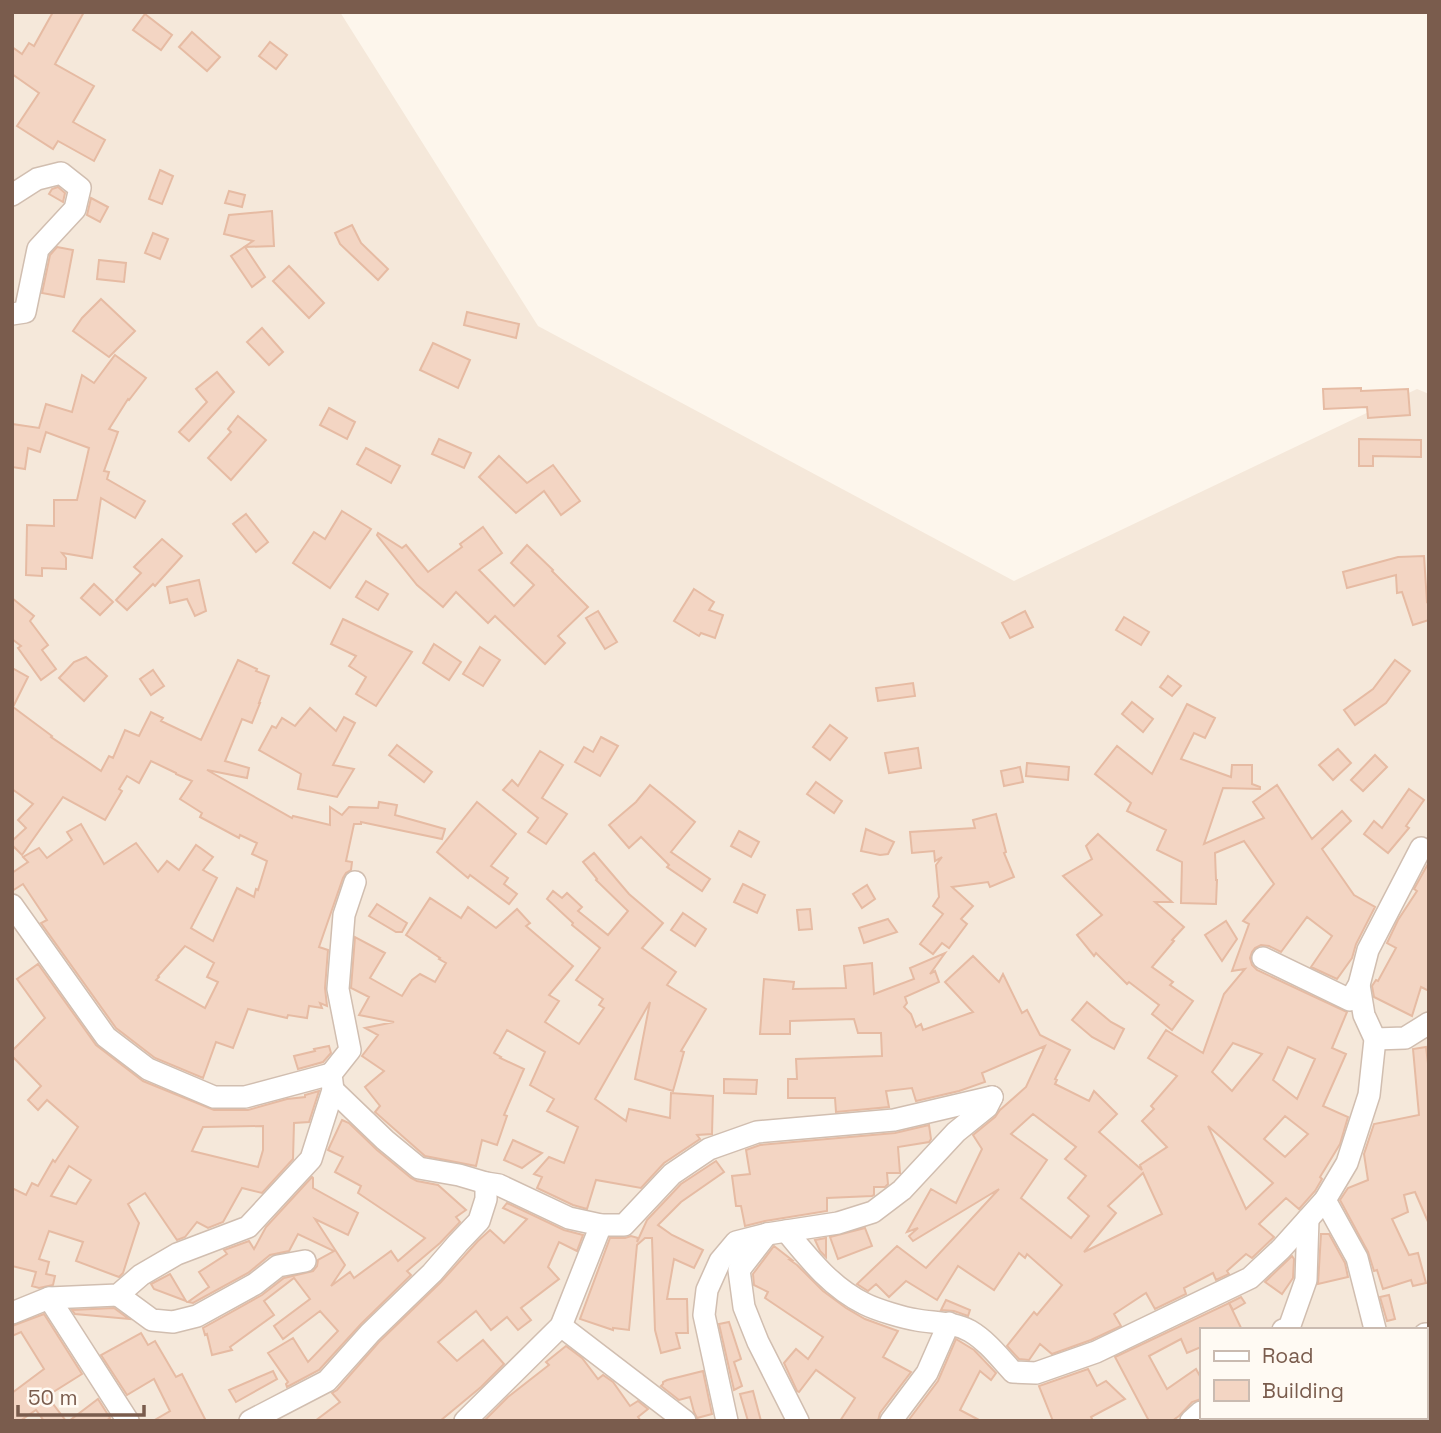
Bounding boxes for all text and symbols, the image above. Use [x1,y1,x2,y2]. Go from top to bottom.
legend [1200,1328,1427,1419]
text: Road [1262,1342,1314,1369]
scale bar [18,1374,144,1418]
text: Building [1262,1377,1344,1404]
text: 50 m [28,1384,78,1411]

